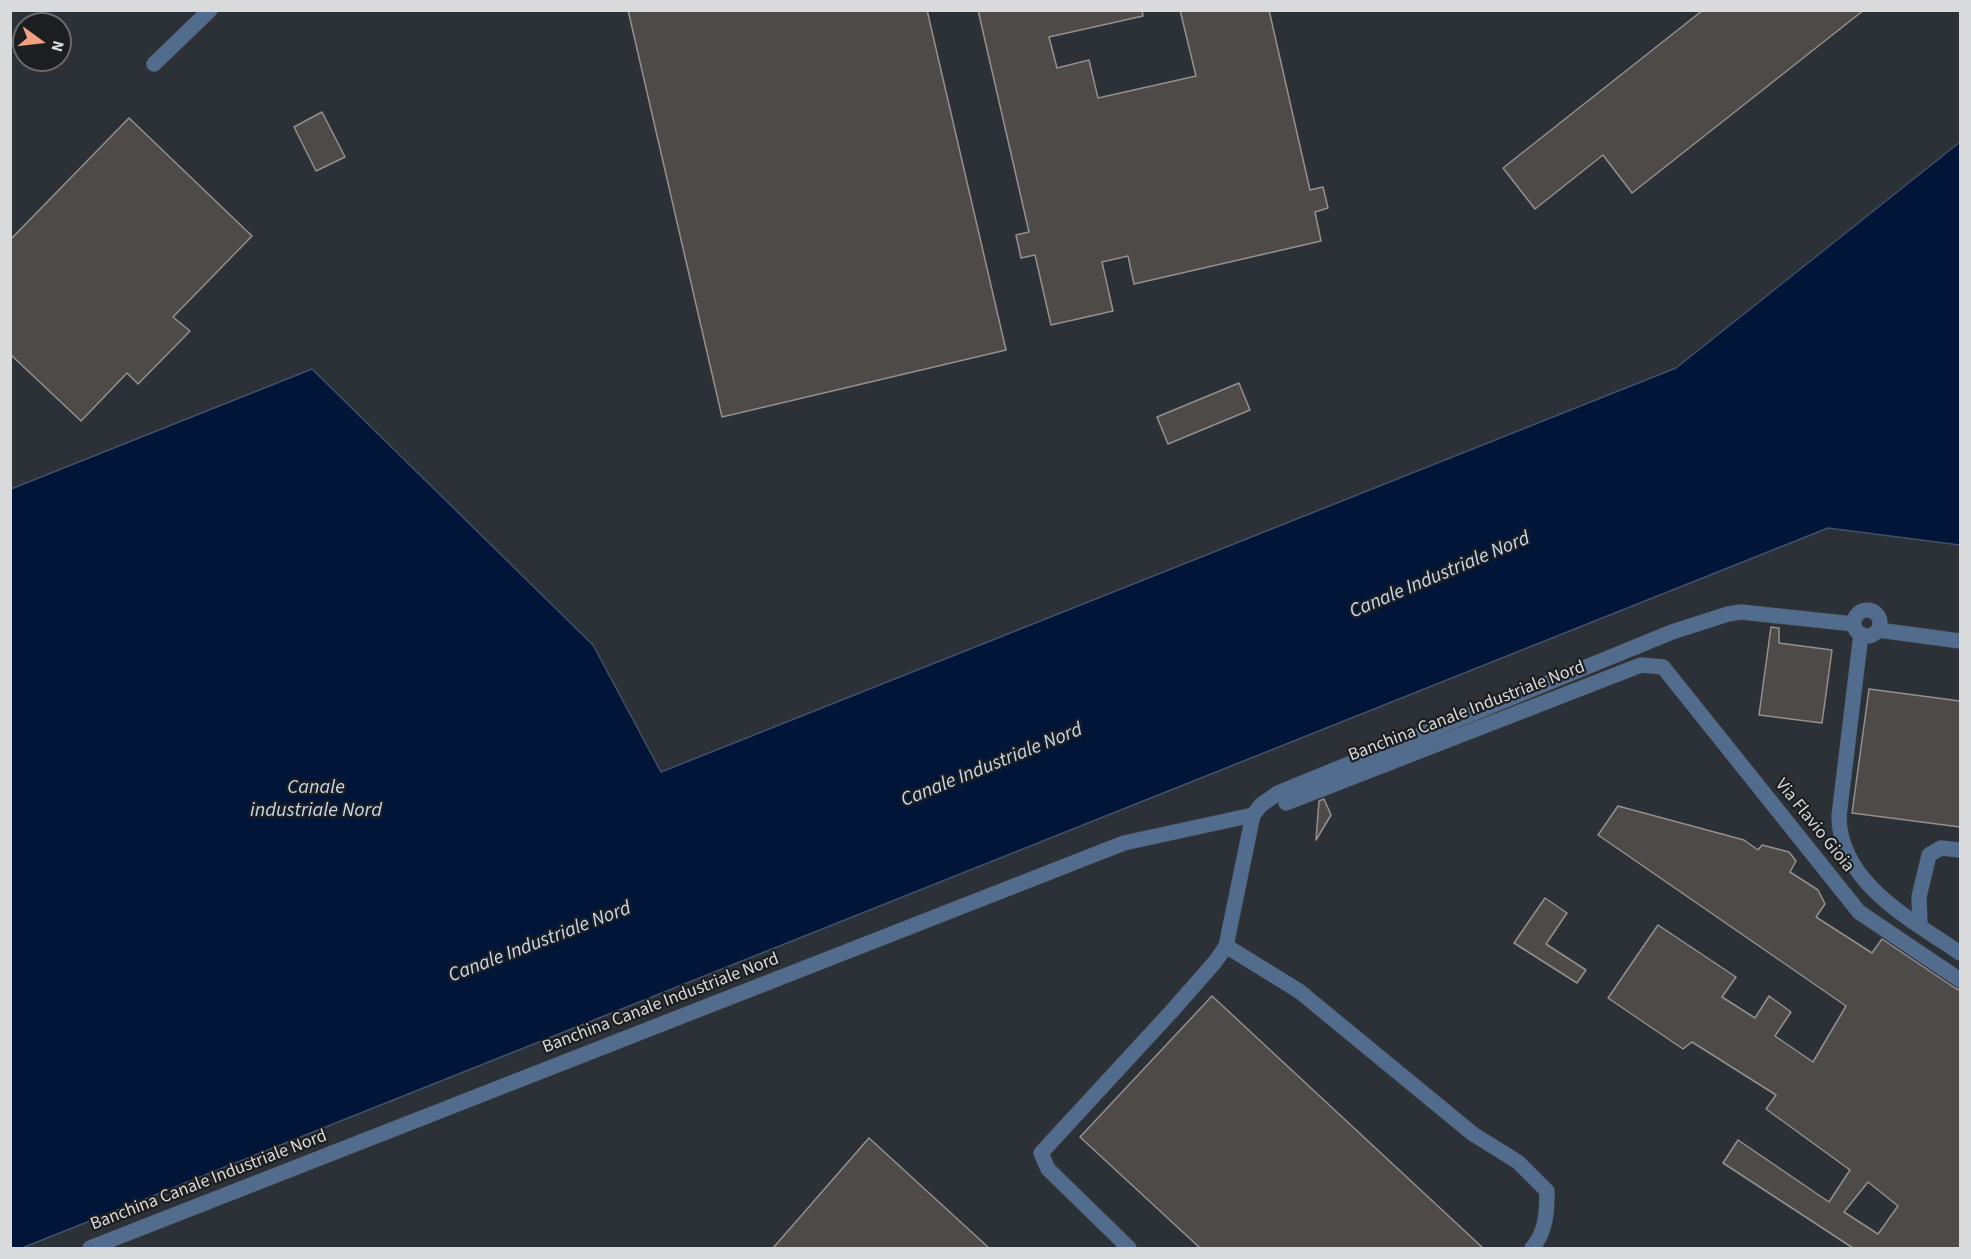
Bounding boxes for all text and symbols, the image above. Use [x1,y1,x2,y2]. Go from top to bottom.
north arrow [12,12,72,72]
text: N [45,38,69,54]
water label: Canale Industriale Nord [1346,527,1534,625]
street label: Banchina Canale Industriale Nord [1346,657,1588,767]
water label: Canale Industriale Nord [898,719,1086,813]
street label: Via Flavio Gioia [1770,775,1858,877]
water label: Canale industriale Nord [250,777,382,824]
water label: Canale Industriale Nord [445,897,635,989]
street label: Banchina Canale Industriale Nord [540,949,782,1059]
street label: Banchina Canale Industriale Nord [88,1126,330,1236]

